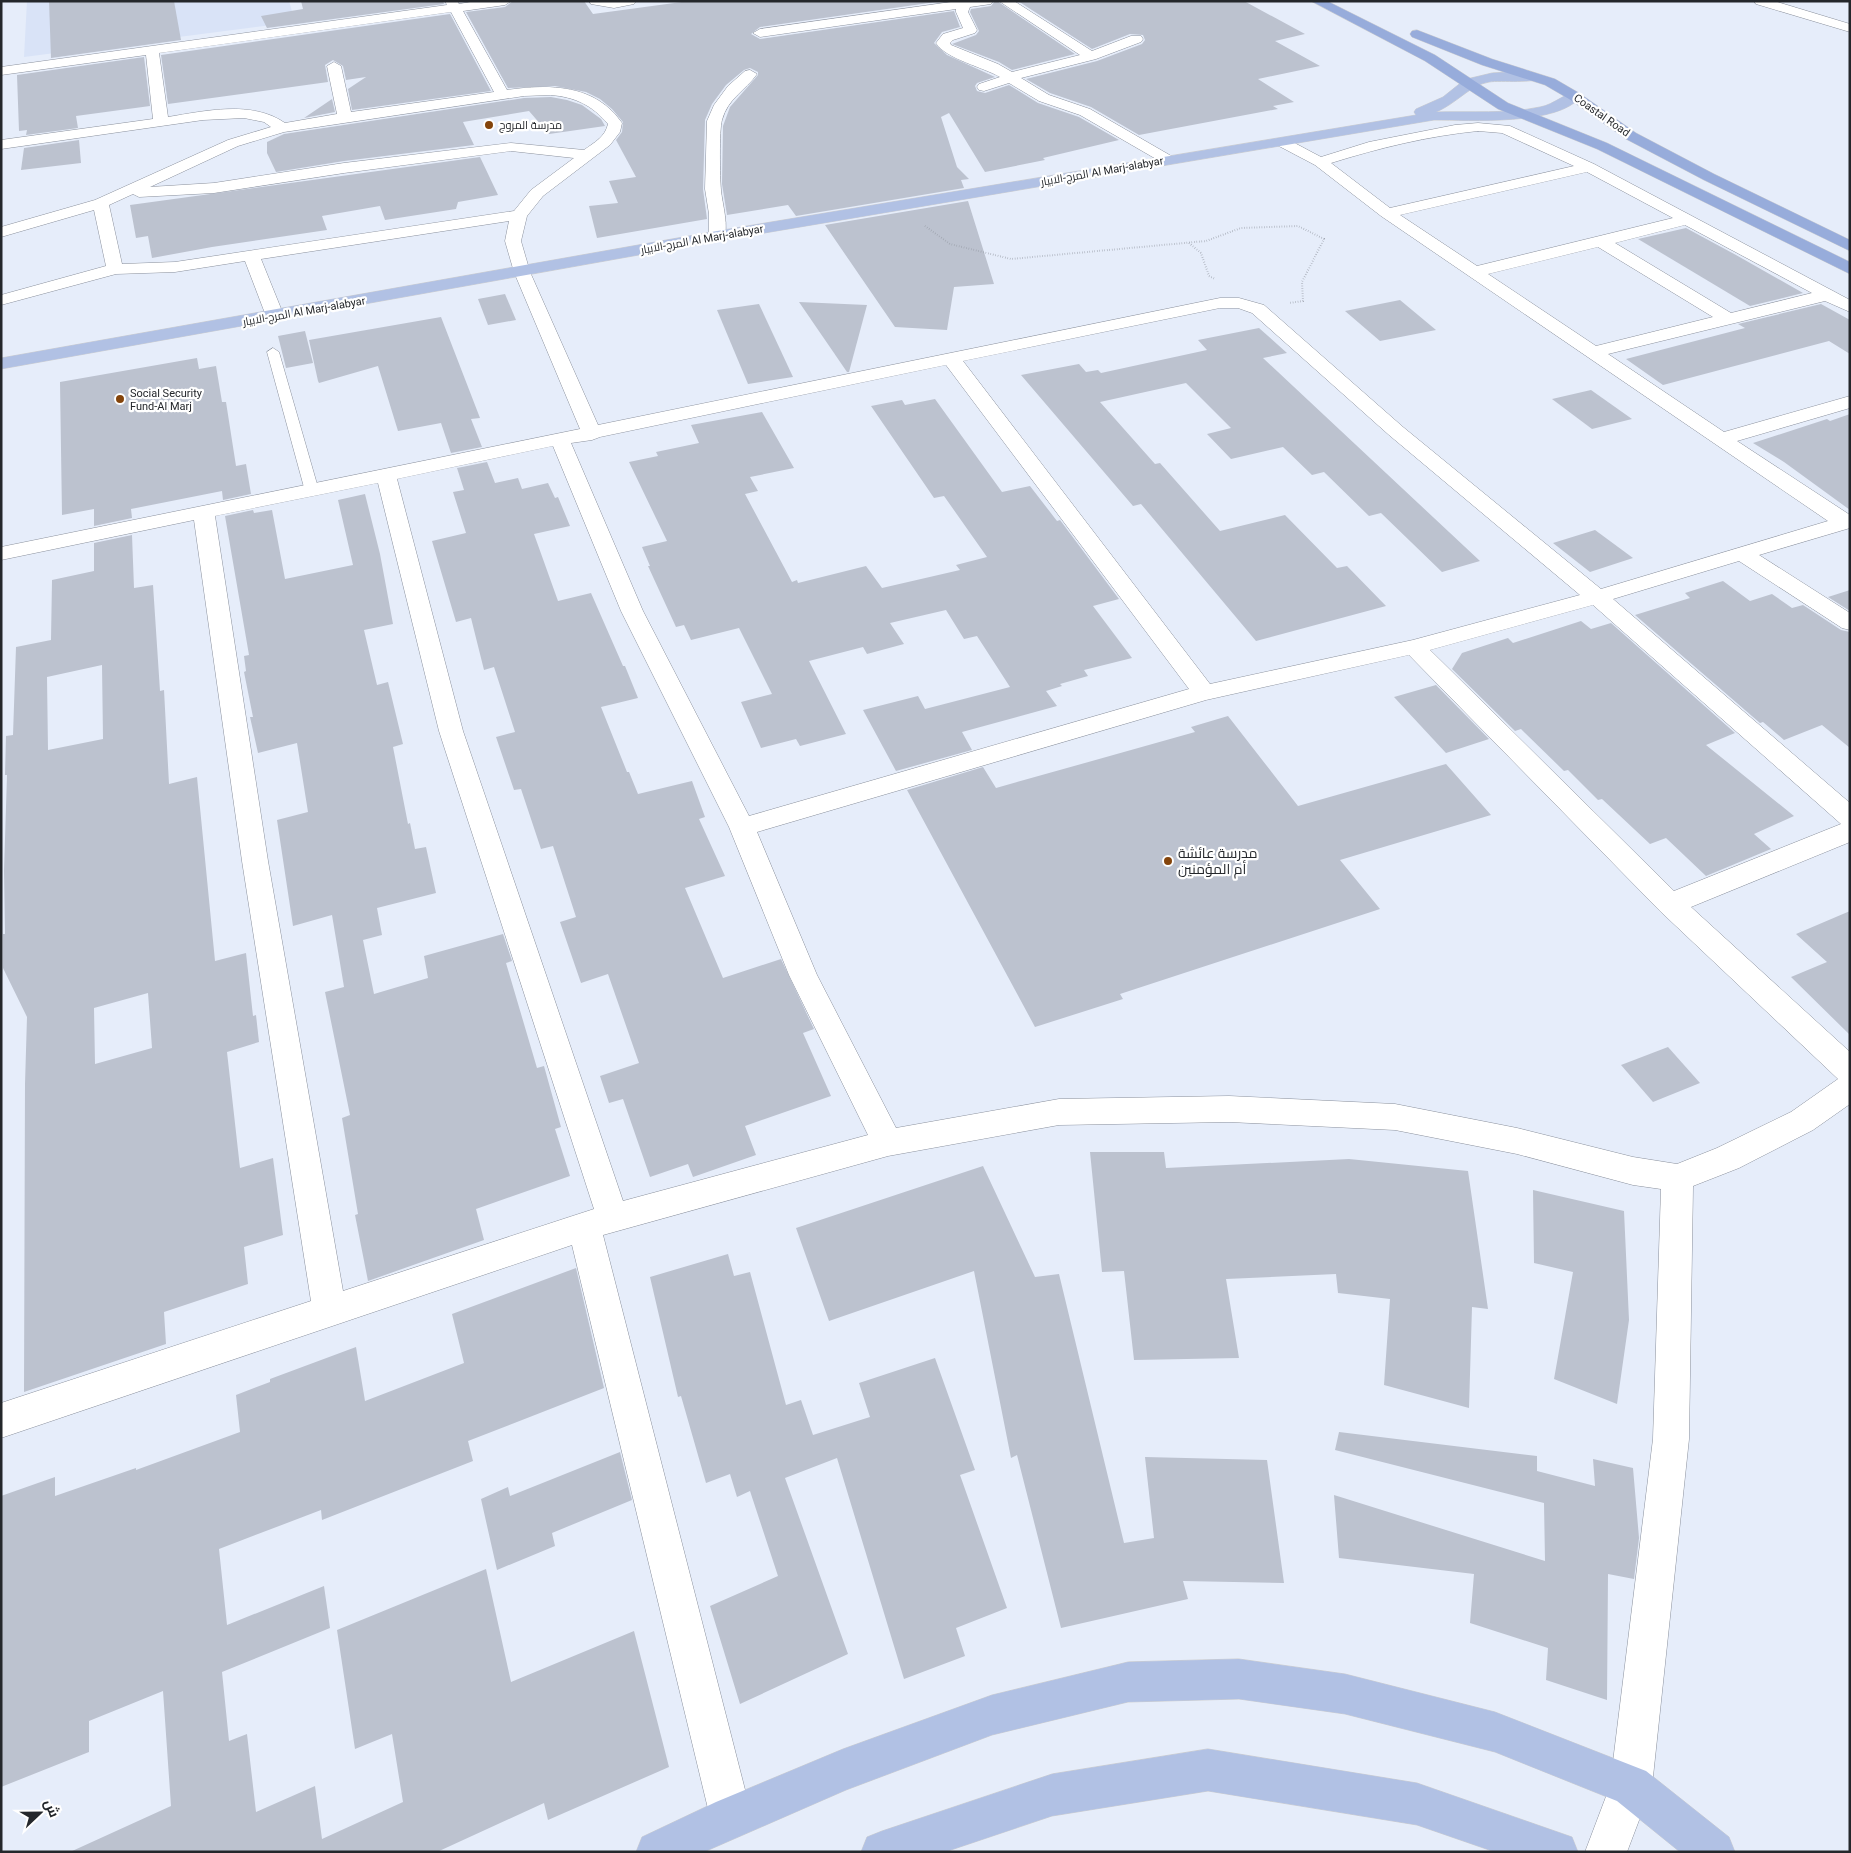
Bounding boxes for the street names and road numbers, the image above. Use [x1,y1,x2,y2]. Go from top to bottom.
street label: Coastal Road [1571,91,1632,139]
street label: المرج-الابيار Al Marj-alabyar [1039,154,1165,190]
street label: المرج-الابيار Al Marj-alabyar [639,222,765,258]
street label: المرج-الابيار Al Marj-alabyar [241,294,367,330]

